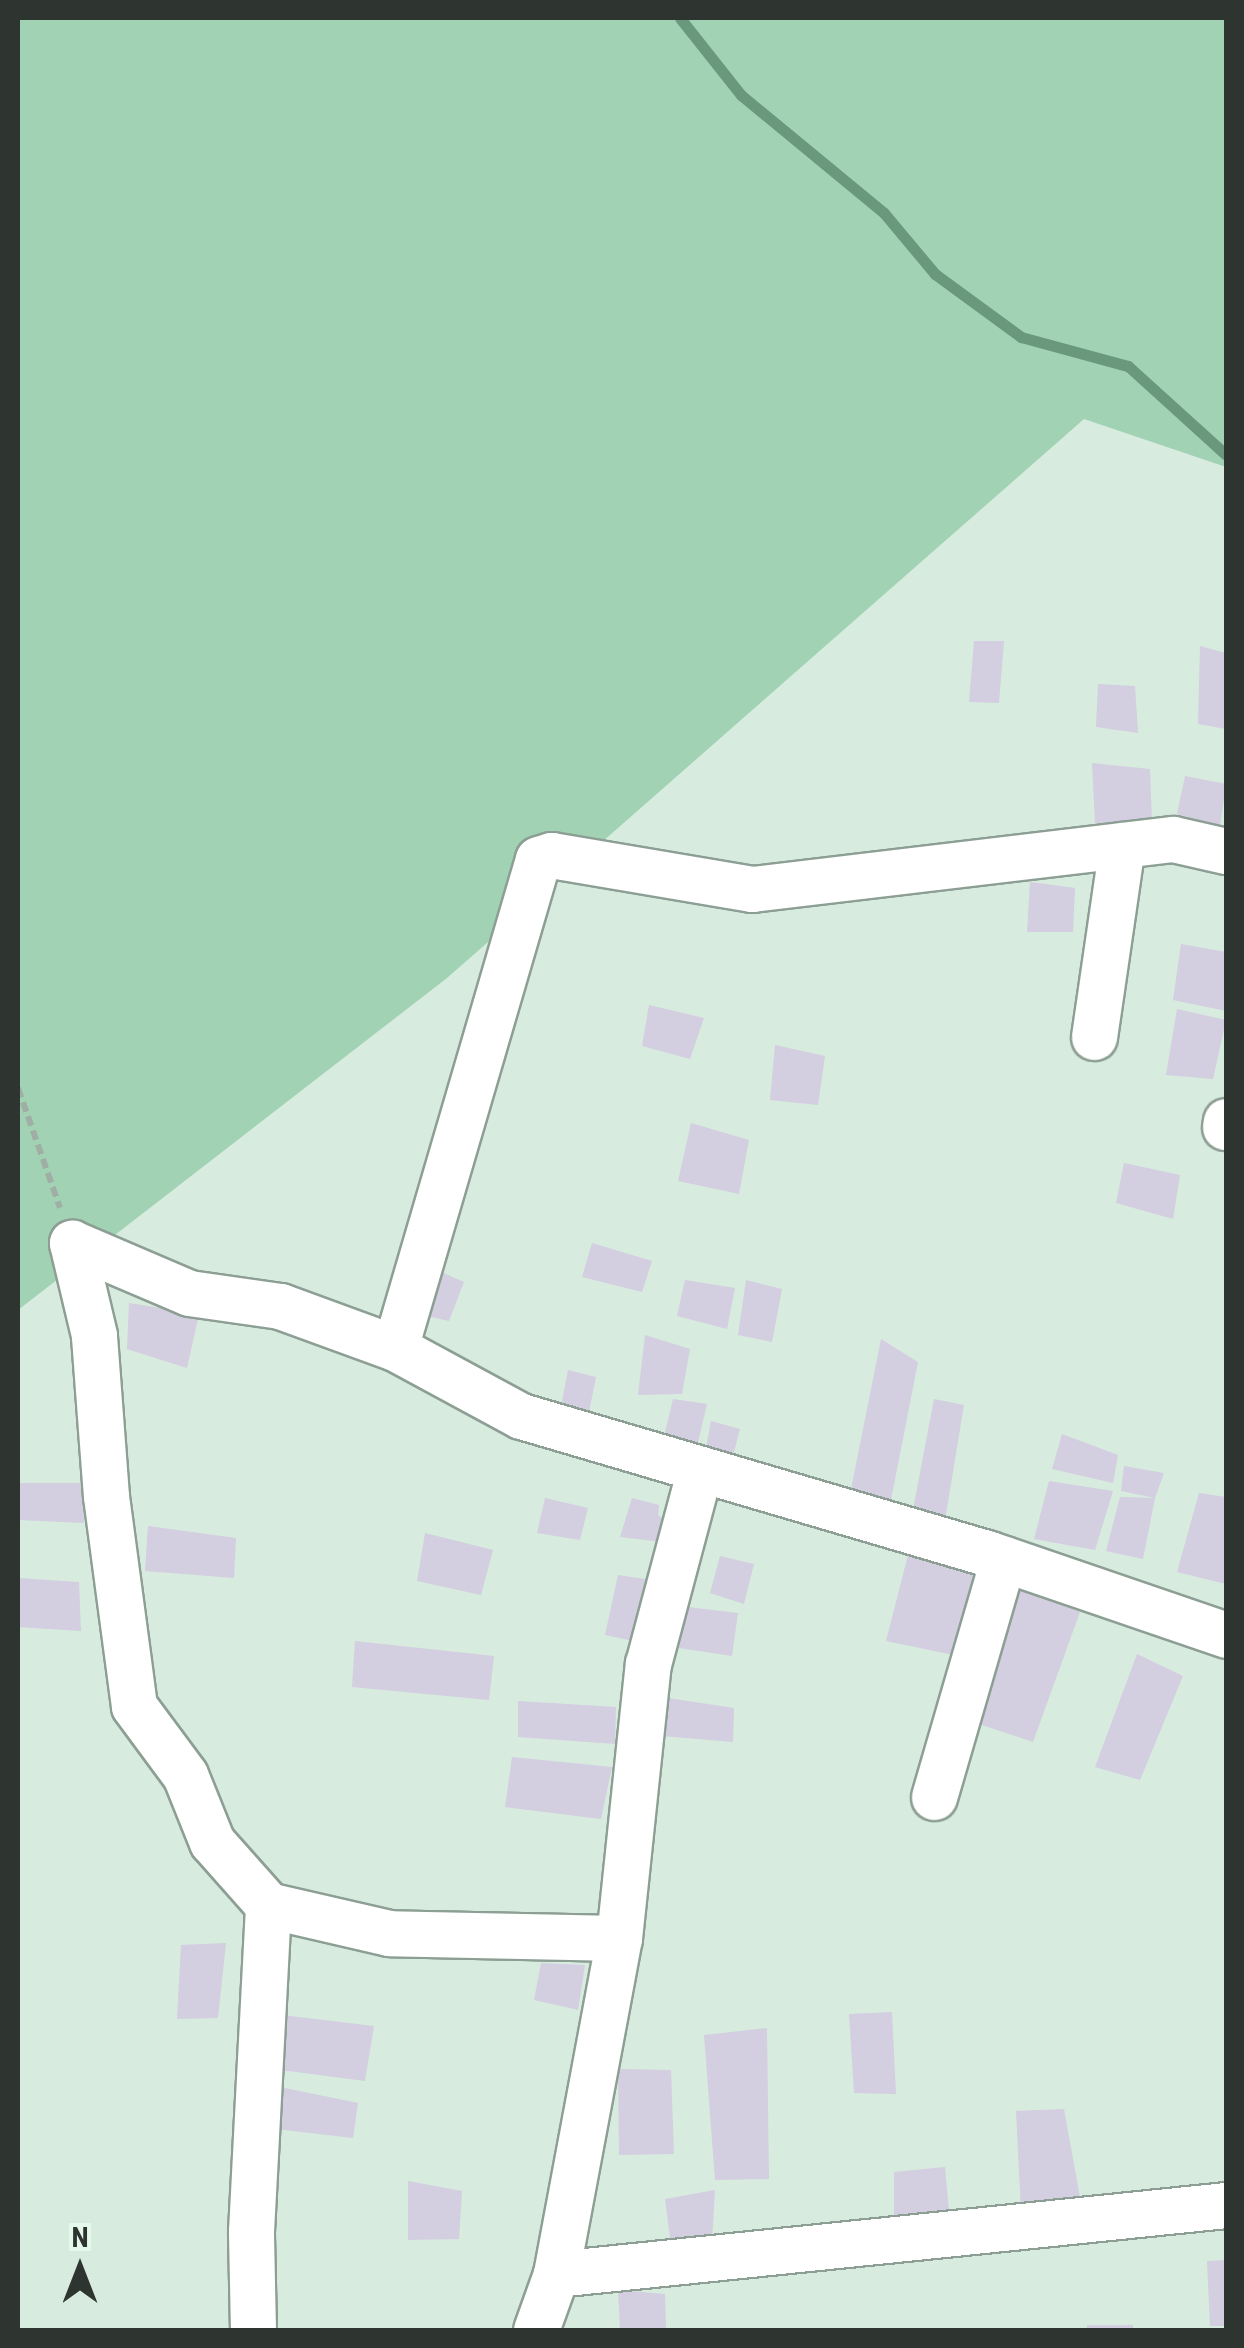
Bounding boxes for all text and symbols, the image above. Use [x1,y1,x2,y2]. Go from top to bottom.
north arrow [30,2218,130,2318]
text: N [71,2221,89,2254]

